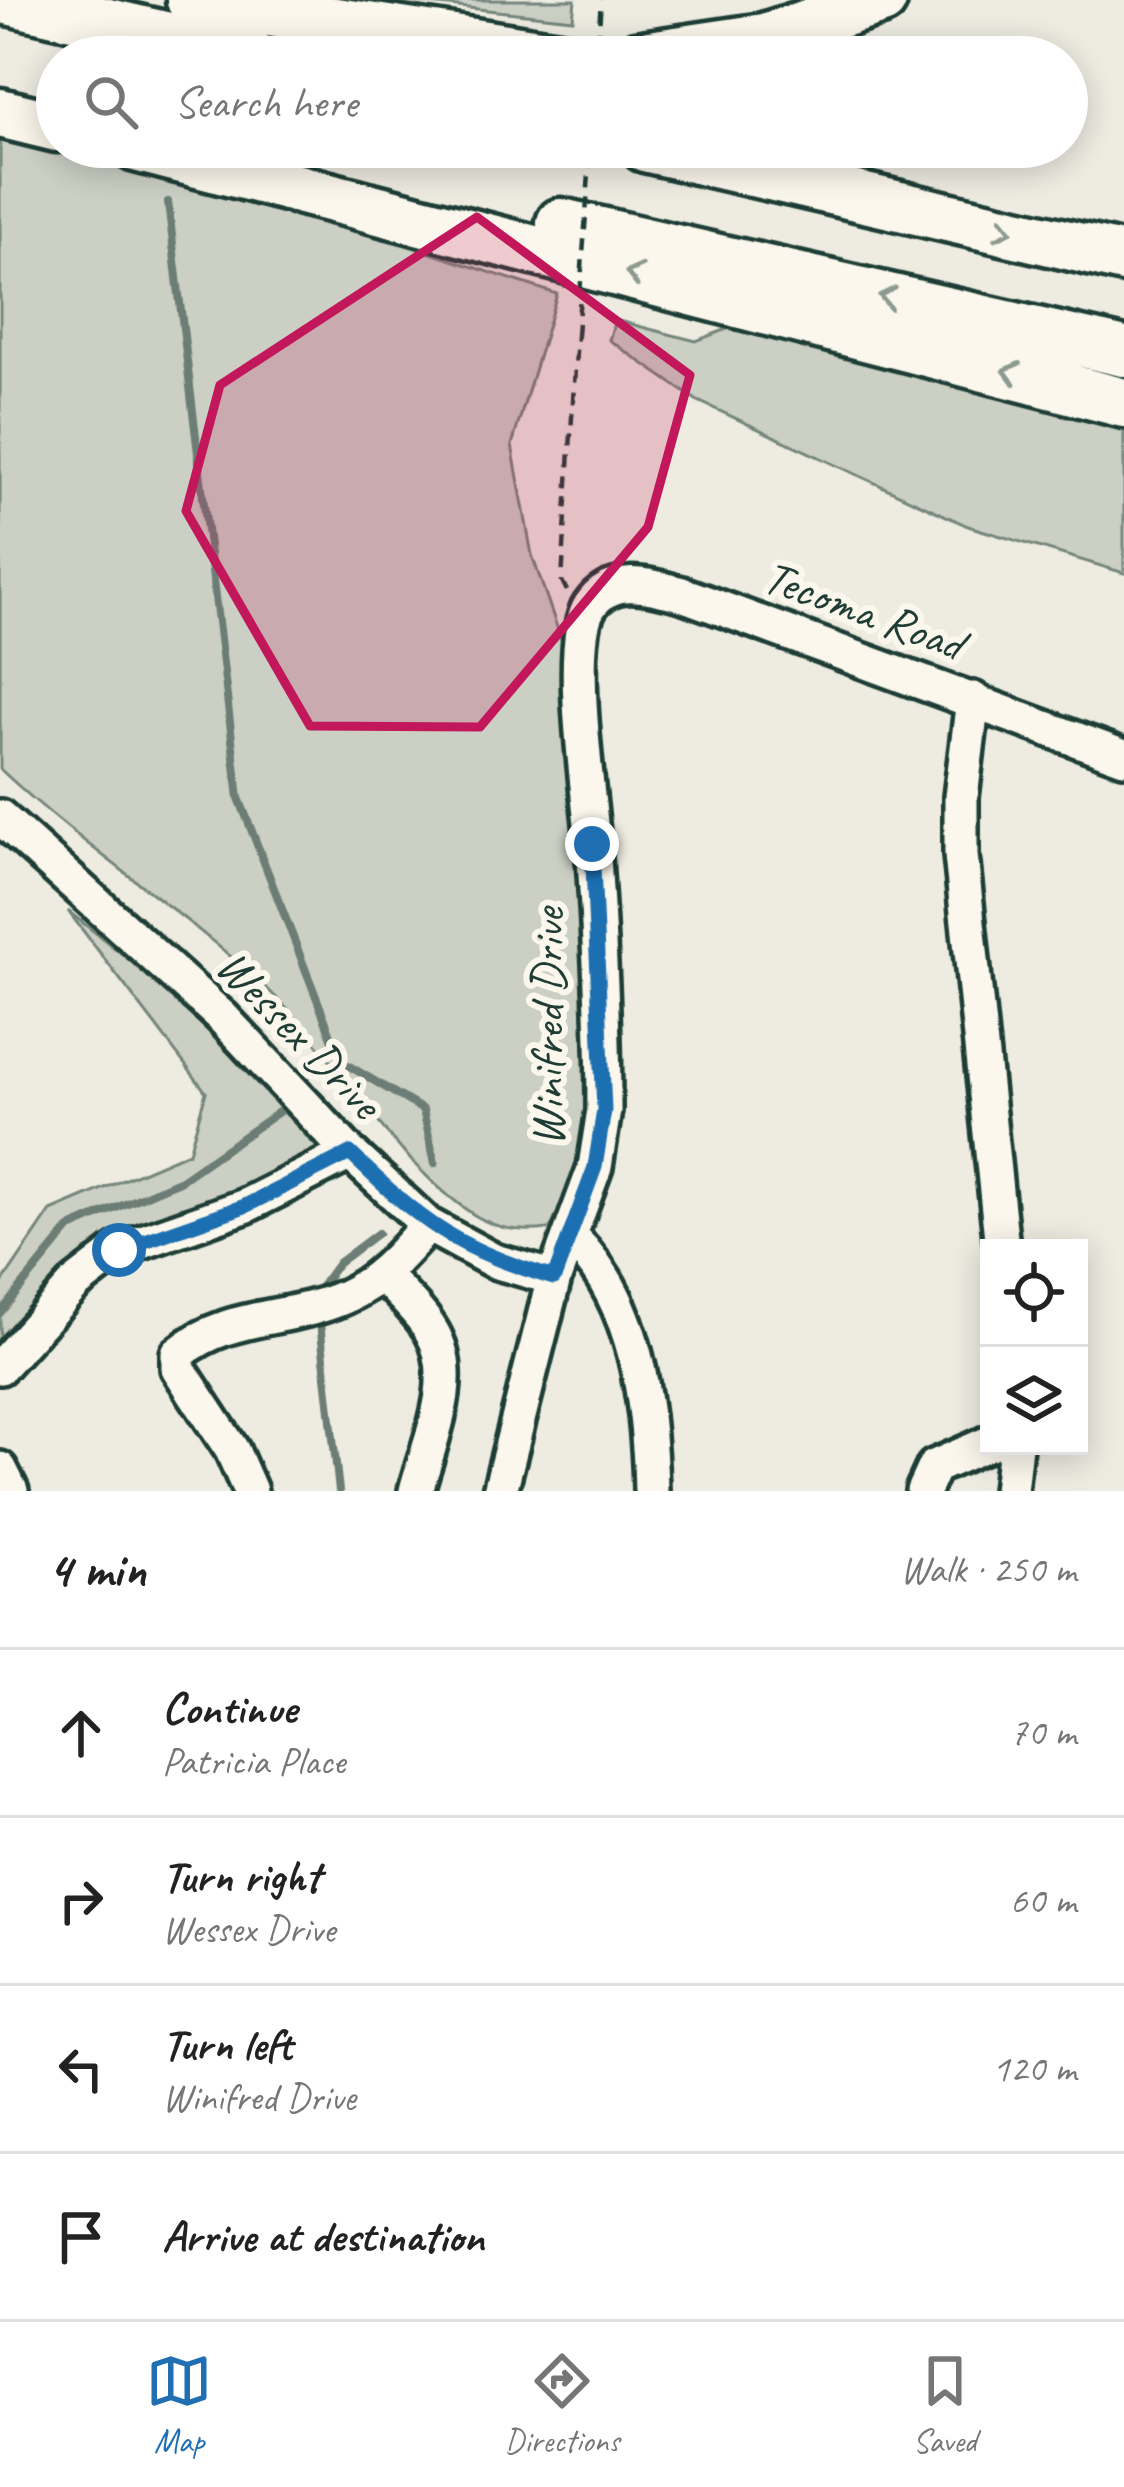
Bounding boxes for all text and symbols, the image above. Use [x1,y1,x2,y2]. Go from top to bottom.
search box [36,36,1088,168]
icon: search [78,69,144,135]
text: Search here [174,74,357,131]
one-way arrow [994,216,1014,241]
one-way arrow [624,264,644,289]
one-way arrow [878,286,898,311]
one-way arrow [1002,362,1022,387]
street label: Tecoma Road [756,546,978,676]
route end [565,817,619,871]
street label: Winifred Drive [517,904,577,1146]
street label: Wessex Drive [204,936,397,1134]
route start [92,1223,146,1277]
map controls [980,1239,1088,1455]
button: locate [980,1239,1088,1347]
button: layers [980,1347,1088,1455]
text: 4 min [48,1537,146,1601]
text: Walk · 250 m [900,1545,1076,1594]
text: Continue [162,1680,296,1737]
icon: ahead [48,1700,114,1766]
text: 70 m [1010,1708,1076,1757]
text: Patricia Place [162,1737,345,1786]
text: Turn right [162,1848,320,1905]
icon: right [48,1868,114,1934]
text: 60 m [1010,1876,1076,1925]
text: Wessex Drive [162,1905,335,1954]
text: Turn left [162,2016,292,2073]
icon: left [48,2036,114,2102]
text: 120 m [992,2044,1076,2093]
text: Winifred Drive [162,2073,356,2122]
icon: arrive [48,2204,114,2270]
text: Arrive at destination [162,2208,484,2265]
tab: Map [146,2348,212,2462]
tab: Directions [505,2348,619,2462]
tab: Saved [912,2348,978,2462]

